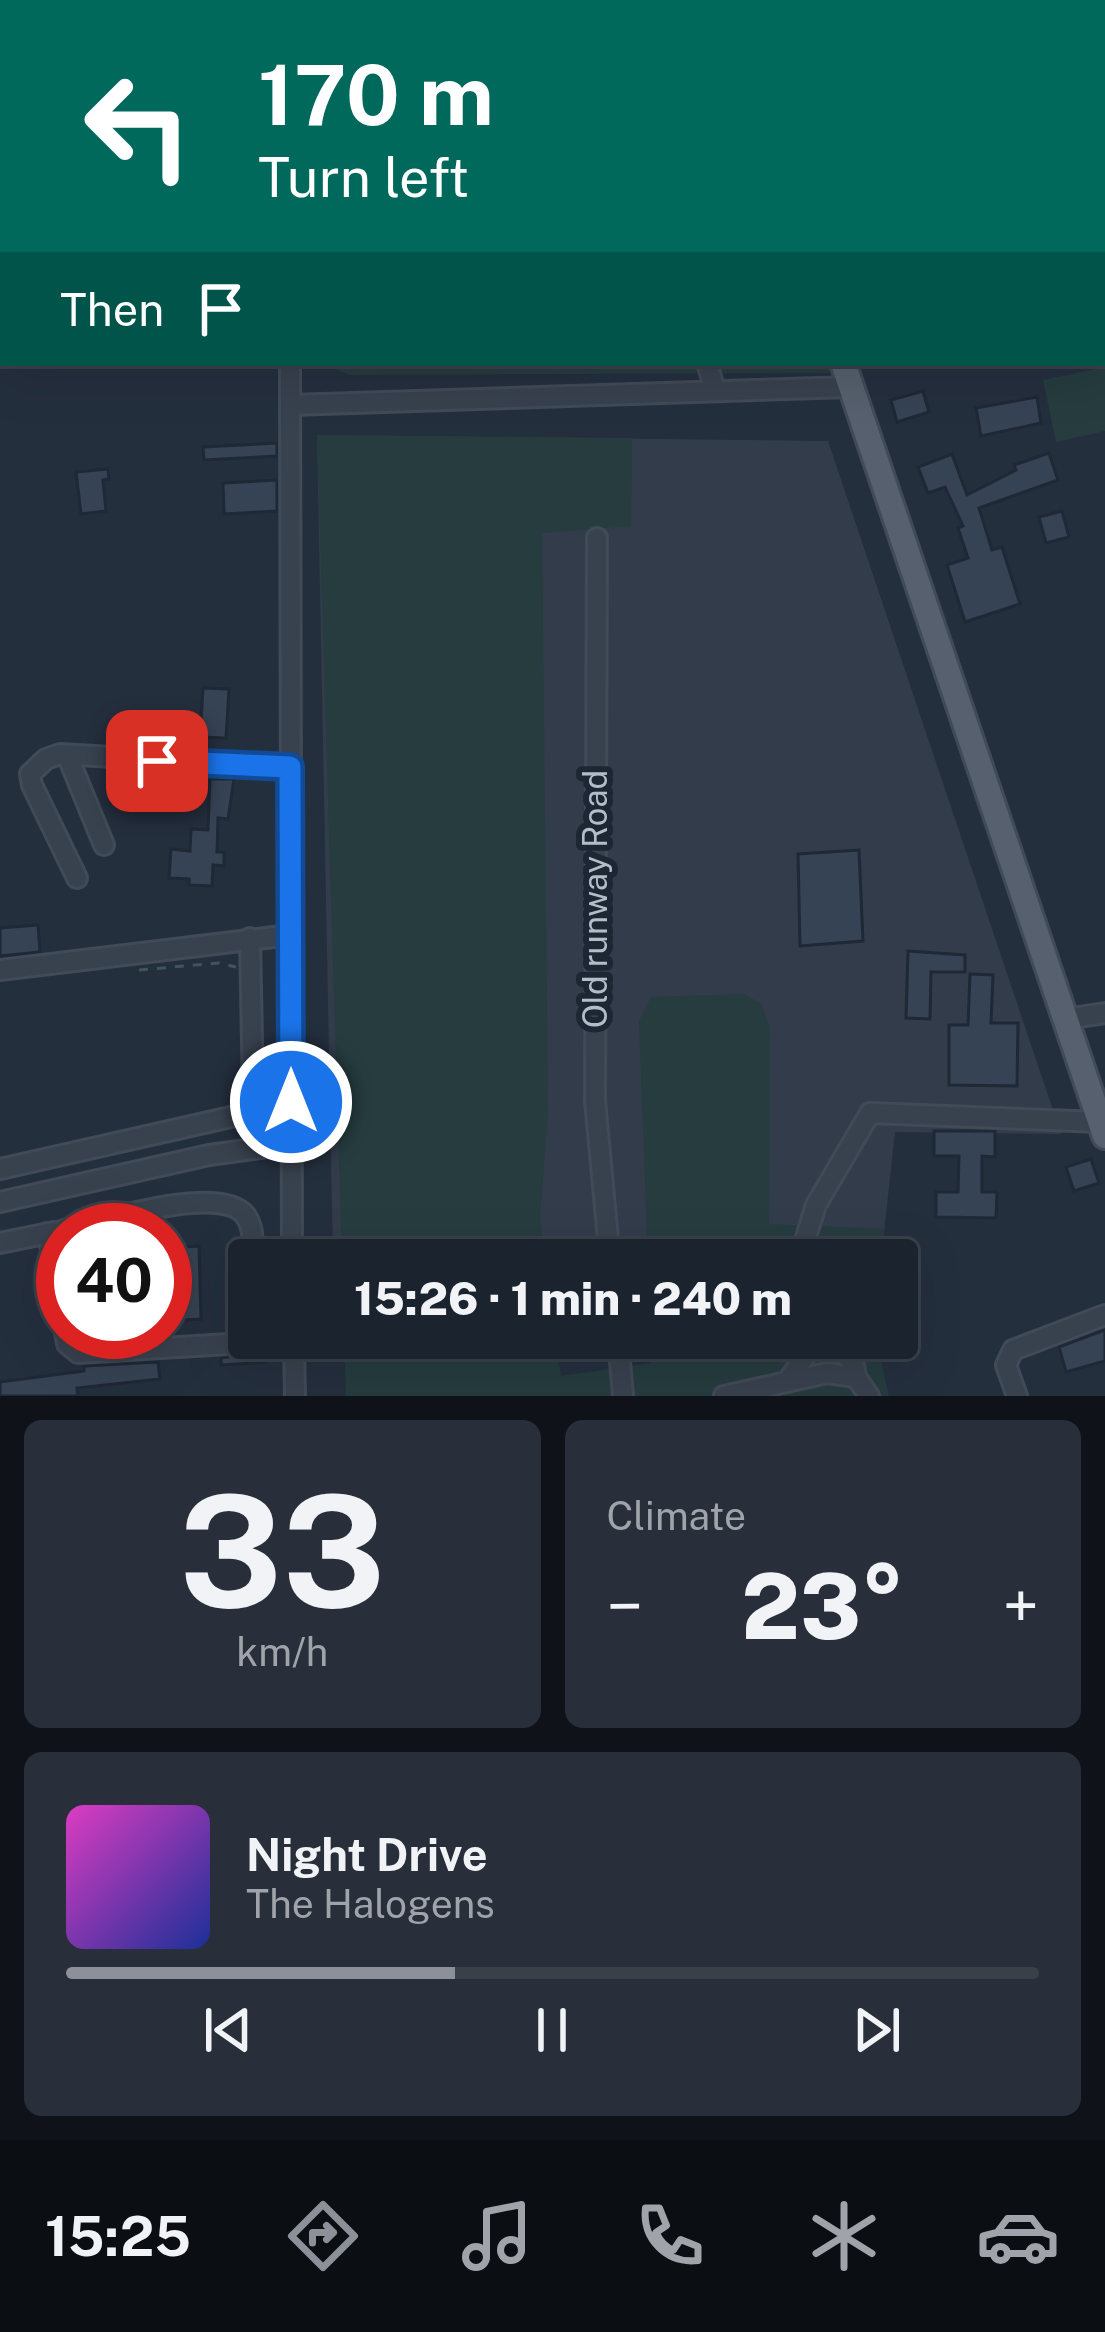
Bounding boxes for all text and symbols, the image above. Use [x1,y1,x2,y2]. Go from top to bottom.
text: 170 m [258,45,494,144]
icon: left [60,48,216,204]
text: Turn left [258,146,469,209]
icon: arrive [188,276,254,342]
text: Then [60,283,164,336]
pin [106,710,208,812]
icon: arrive [124,728,190,794]
street label: Old runway Road [576,770,614,1028]
position arrow [228,1039,354,1165]
speed limit sign: 40 [36,1203,192,1359]
text: 15:26 · 1 min · 240 m [354,1272,792,1325]
text: 33 [179,1459,386,1642]
text: Climate [607,1493,746,1539]
text: 23° [741,1553,904,1659]
text: − [607,1567,643,1645]
text: + [1002,1567,1039,1645]
text: km/h [236,1629,328,1675]
text: Night Drive [246,1828,488,1881]
text: The Halogens [246,1881,495,1927]
icon: previous [195,1997,261,2063]
icon: pause [519,1997,585,2063]
icon: next [844,1997,910,2063]
icon: directions [281,2194,365,2278]
icon: music [455,2194,539,2278]
icon: phone [628,2194,712,2278]
icon: climate [802,2194,886,2278]
icon: car [976,2194,1060,2278]
text: 15:25 [45,2205,191,2268]

